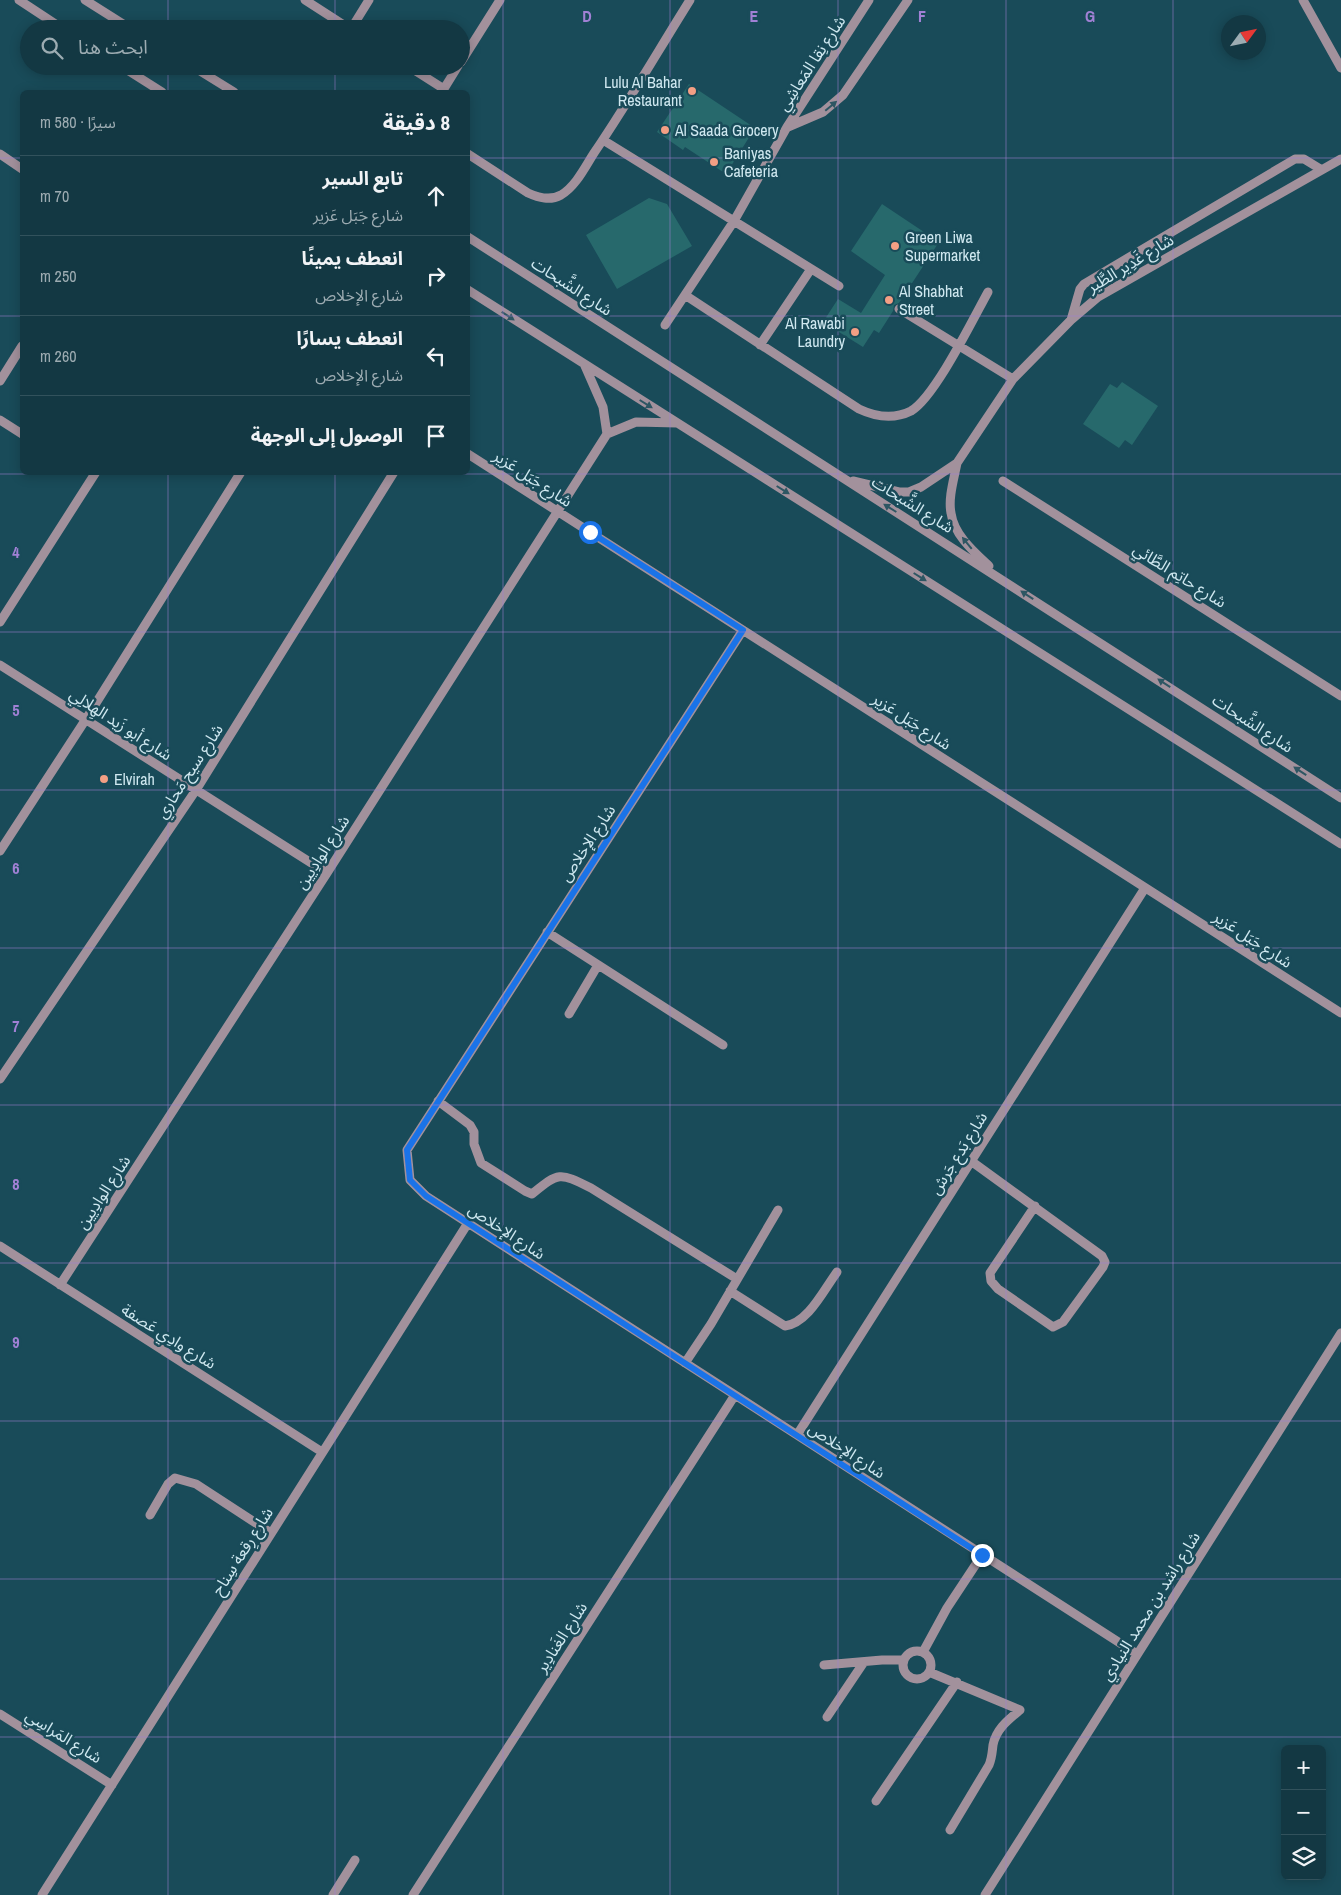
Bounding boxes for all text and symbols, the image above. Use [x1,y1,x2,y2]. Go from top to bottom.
text: D [582,5,592,27]
text: E [750,5,759,27]
text: F [918,5,926,27]
text: G [1085,5,1095,27]
street label: شارع نِقا المَعاشِي [772,11,852,116]
north arrow [1221,15,1266,60]
search box [20,20,470,75]
icon: search [38,34,66,62]
text: ابحث هنا [78,34,148,60]
place label: Lulu Al Bahar Restaurant [604,71,683,111]
marker: Lulu Al Bahar Restaurant [686,85,698,97]
one-way arrow [824,100,836,112]
text: 8 دقيقة [383,108,450,137]
text: سيرًا · 580 m [40,111,116,133]
place label: Al Saada Grocery [674,119,779,141]
marker: Al Saada Grocery [659,124,671,136]
place label: Baniyas Cafeteria [724,142,779,182]
marker: Baniyas Cafeteria [708,156,720,168]
text: تابع السير [322,165,403,191]
icon: ahead [422,182,450,210]
text: 70 m [40,185,69,207]
text: شارع جَبَل عَزير [313,204,403,226]
place label: Green Liwa Supermarket [905,226,980,266]
street label: شارع غَدِير الطَّير [1082,228,1179,300]
marker: Green Liwa Supermarket [889,240,901,252]
text: انعطف يمينًا [302,245,403,271]
street label: شارع الشَّبحات [526,251,617,322]
icon: right [422,262,450,290]
text: 250 m [40,265,76,287]
place label: Al Shabhat Street [898,280,964,320]
text: شارع الإخلاص [315,284,403,306]
marker: Al Shabhat Street [883,294,895,306]
one-way arrow [502,312,515,321]
place label: Al Rawabi Laundry [784,312,845,352]
text: انعطف يسارًا [297,325,403,351]
marker: Al Rawabi Laundry [849,326,861,338]
icon: left [422,342,450,370]
text: 260 m [40,345,76,367]
text: شارع الإخلاص [315,364,403,386]
one-way arrow [639,399,652,408]
text: الوصول إلى الوجهة [251,422,403,448]
icon: arrive [422,422,450,450]
street label: شارع جَبَل عَزير [487,444,577,513]
street label: شارع الشَّبحات [867,469,959,540]
one-way arrow [776,486,790,495]
one-way arrow [883,503,897,512]
route start [579,521,602,544]
one-way arrow [961,536,972,549]
street label: شارع حاتِم الطَّائي [1128,537,1231,614]
text: 4 [12,541,20,563]
one-way arrow [914,573,927,582]
one-way arrow [1020,590,1034,600]
one-way arrow [1157,678,1170,688]
street label: شارع أبو زَيد الهِلالِي [64,683,176,767]
street label: شارع جَبَل عَزير [866,687,956,756]
street label: شارع الشَّبحات [1207,688,1298,759]
text: 5 [12,699,20,721]
street label: شارع سيح مَحاري [150,719,229,824]
one-way arrow [1293,767,1307,776]
place label: Elvirah [114,768,155,790]
marker: Elvirah [98,773,110,785]
street label: شارع الإخلاص [554,800,622,887]
street label: شارع الوادِيين [290,811,356,894]
text: 6 [12,857,20,879]
street label: شارع جَبَل عَزير [1207,905,1297,974]
text: 7 [12,1015,20,1037]
street label: شارع بَدع جَرش [924,1107,994,1200]
street label: شارع الوادِيين [71,1151,137,1234]
text: 8 [12,1173,20,1195]
street label: شارع الإخلاص [463,1198,550,1266]
street label: شارع وادِي عَصفة [116,1298,221,1376]
text: 9 [12,1331,20,1353]
street label: شارع الإخلاص [803,1417,890,1485]
street label: شارع رِقعة سِناح [206,1503,280,1600]
street label: شارع راشد بن محمد النيادي [1095,1527,1207,1686]
route end [971,1544,994,1567]
street label: شارع الغَنادِير [529,1597,594,1678]
street label: شارع المَراسِي [21,1704,106,1770]
map controls [1281,1745,1326,1880]
button: + [1281,1745,1326,1790]
button: − [1281,1790,1326,1835]
button: layers [1281,1835,1326,1880]

